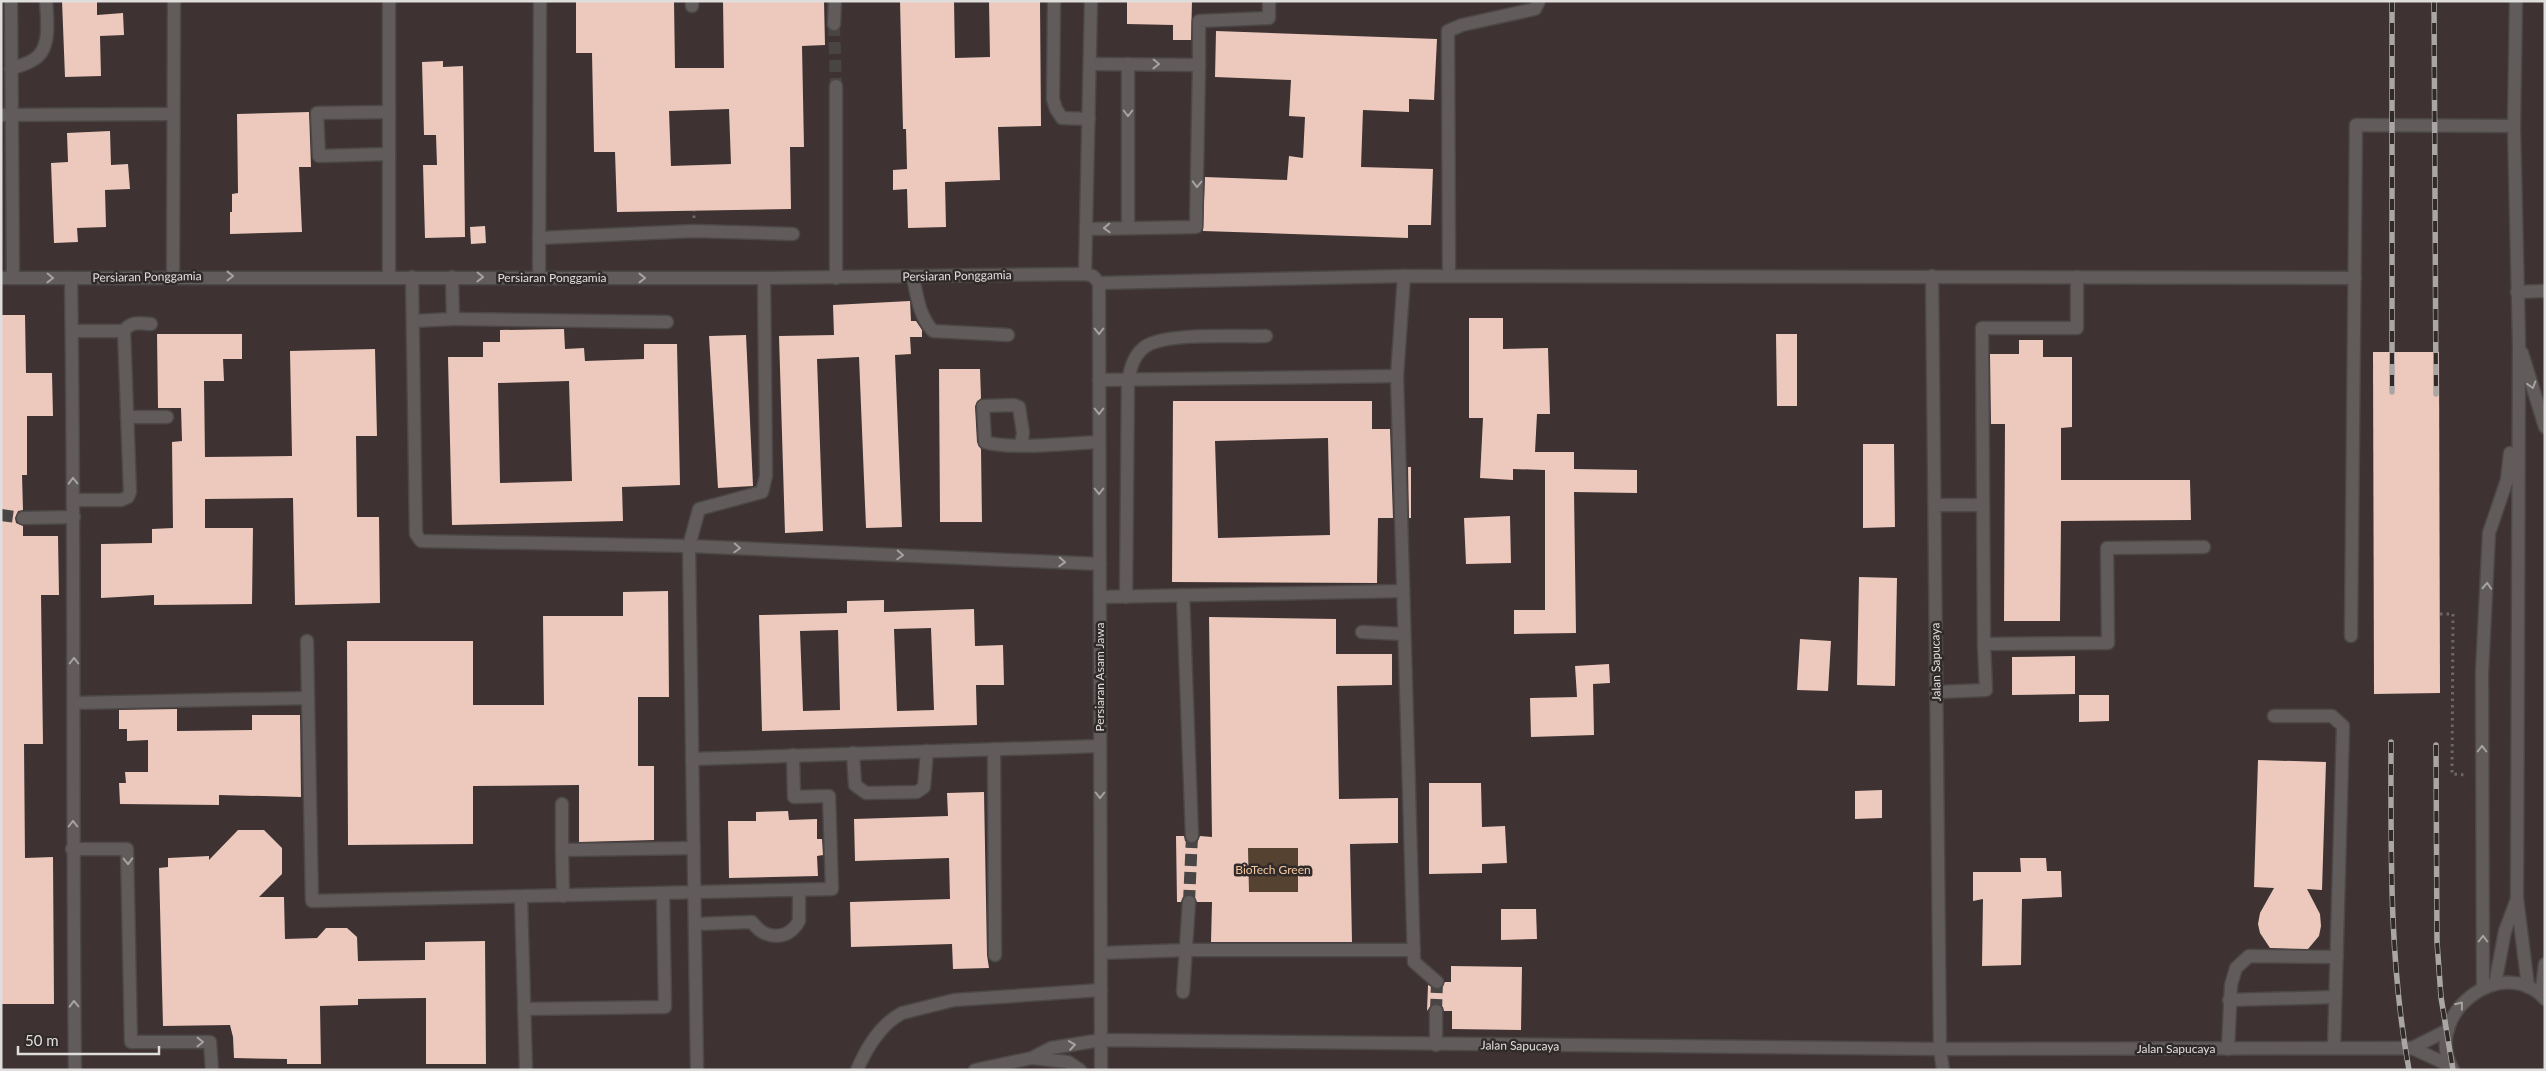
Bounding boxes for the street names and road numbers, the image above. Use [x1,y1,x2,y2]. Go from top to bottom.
street label: Persiaran Ponggamia [902,267,1012,284]
street label: Persiaran Ponggamia [92,268,202,285]
street label: Persiaran Ponggamia [497,270,607,285]
street label: Persiaran Asam Jawa [1092,622,1107,732]
street label: Jalan Sapucaya [1927,622,1944,702]
street label: Jalan Sapucaya [1481,1037,1560,1054]
street label: Jalan Sapucaya [2137,1041,2215,1056]

